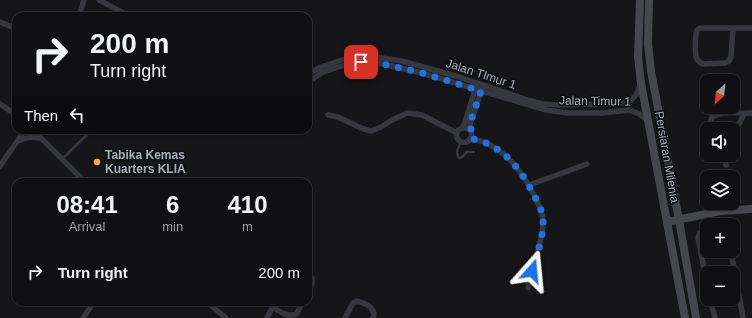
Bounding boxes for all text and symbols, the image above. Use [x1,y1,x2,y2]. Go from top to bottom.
icon: right [24,28,76,80]
text: 200 m [90,28,169,59]
pin [344,45,378,79]
icon: arrive [350,51,372,73]
street label: Jalan TImur 1 [444,56,518,92]
text: Turn right [90,61,166,81]
north arrow [700,74,740,114]
map controls [700,74,740,306]
street label: Jalan Timur 1 [559,93,631,109]
icon: left [66,104,88,126]
text: Then [24,107,58,124]
street label: Persiaran Milenia [652,110,682,204]
button: sound [700,122,740,162]
place label: Tabika Kemas Kuarters KLIA [105,148,186,176]
marker: Tabika Kemas Kuarters KLIA [92,157,102,167]
button: layers [700,170,740,210]
text: 08:41 [56,191,118,218]
text: 6 [166,191,179,218]
text: 410 [228,191,268,218]
button: + [700,218,740,258]
text: Arrival [69,219,106,234]
text: min [162,219,183,234]
text: m [242,219,253,234]
position arrow [511,250,553,292]
icon: right [24,261,46,283]
text: Turn right [58,264,128,281]
text: 200 m [258,264,300,281]
button: − [700,266,740,306]

